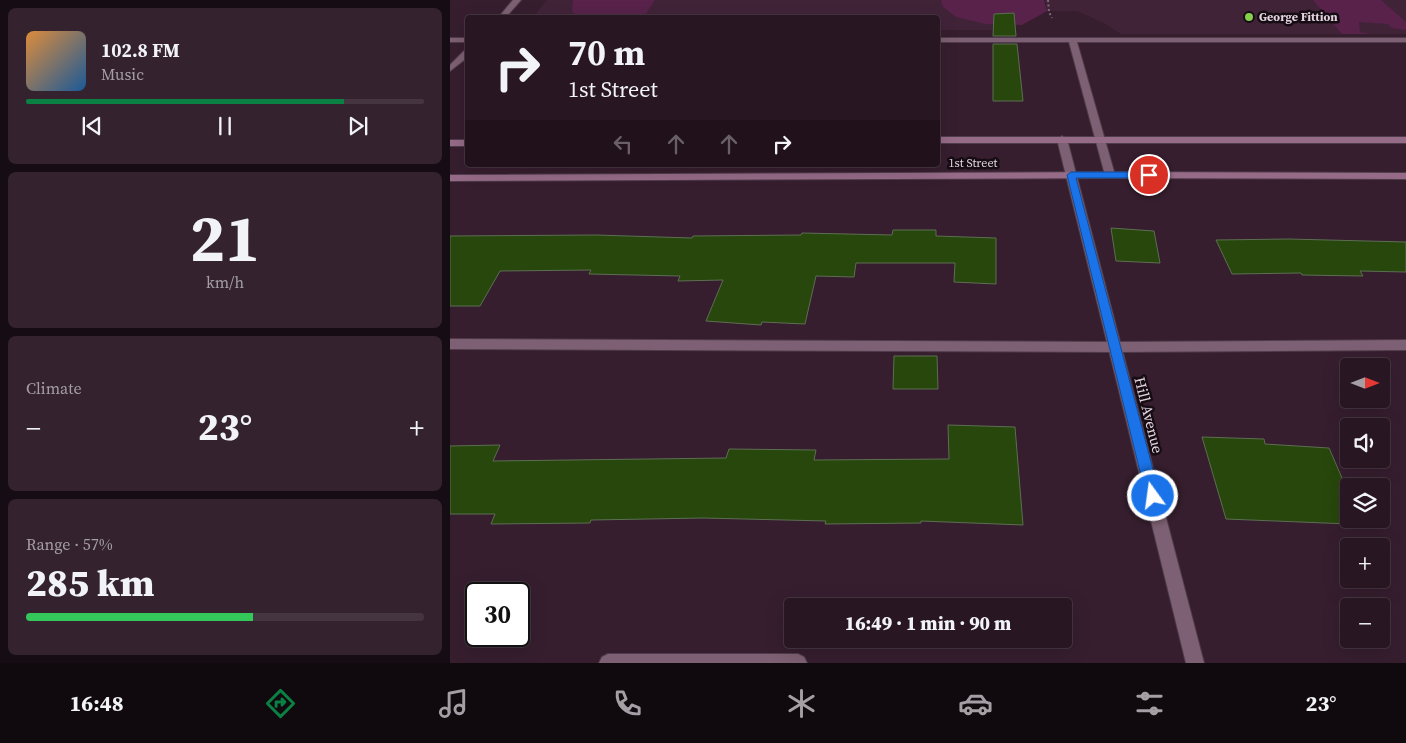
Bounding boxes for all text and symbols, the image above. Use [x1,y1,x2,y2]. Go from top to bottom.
place label: George Fittion [1259,9,1338,25]
marker: George Fittion [1243,11,1255,23]
text: 70 m [568,29,645,77]
icon: right [485,35,550,100]
text: 102.8 FM [101,37,180,63]
text: Music [101,63,144,85]
text: 1st Street [568,74,658,104]
icon: previous [78,112,106,140]
icon: pause [211,112,239,140]
icon: next [344,112,372,140]
icon: left [609,130,637,158]
icon: ahead [662,130,690,158]
icon: ahead [715,130,743,158]
icon: right [768,130,796,158]
pin [1128,154,1170,196]
street label: 1st Street [949,155,998,171]
icon: arrive [1135,161,1163,189]
text: 21 [190,194,260,283]
text: km/h [206,271,244,293]
north arrow [1340,358,1390,408]
map controls [1340,358,1390,648]
street label: Hill Avenue [1129,375,1169,456]
text: Climate [26,377,82,399]
text: 23° [198,401,252,453]
text: − [26,409,41,447]
text: + [409,409,424,447]
button: sound [1340,418,1390,468]
position arrow [1126,469,1178,521]
button: layers [1340,478,1390,528]
text: Range · 57% [26,533,113,555]
button: + [1340,538,1390,588]
text: 285 km [26,557,154,609]
speed limit sign: 30 [465,582,530,647]
button: − [1340,598,1390,648]
text: 16:49 · 1 min · 90 m [845,610,1011,636]
icon: directions [263,686,298,721]
icon: music [436,686,471,721]
icon: phone [610,686,645,721]
icon: climate [784,686,819,721]
icon: car [958,686,993,721]
icon: filters [1132,686,1167,721]
text: 16:48 [69,688,124,718]
text: 23° [1306,688,1337,718]

